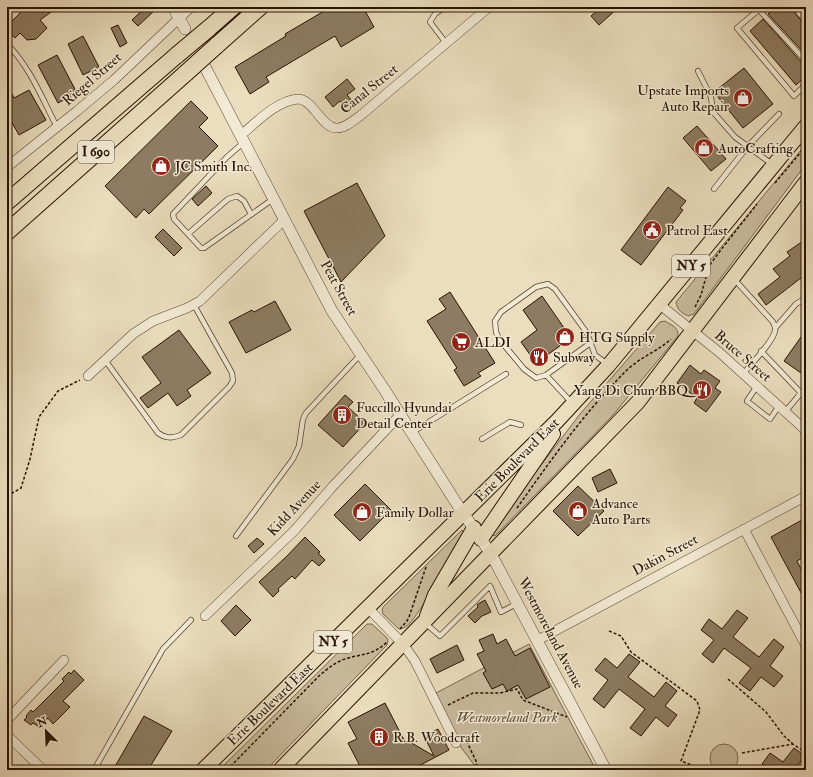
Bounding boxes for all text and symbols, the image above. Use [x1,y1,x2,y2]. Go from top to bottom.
street label: Riegel Street [59,48,125,109]
street label: Canal Street [337,60,402,117]
place label: Upstate Imports Auto Repair [637,82,730,116]
shop icon: Upstate Imports Auto Repair [732,87,754,109]
shop icon: AutoCrafting [693,137,715,159]
place label: AutoCrafting [717,140,794,157]
road number: I 690 [78,141,114,163]
shop icon: JC Smith Inc. [150,155,172,177]
place label: JC Smith Inc. [174,158,252,175]
public building icon: Patrol East [641,219,663,241]
place label: Patrol East [666,222,728,239]
road number: NY 5 [672,255,710,277]
street label: Peat Street [317,257,361,319]
shop icon: HTG Supply [554,326,576,348]
street label: Bruce Street [711,327,775,386]
place label: HTG Supply [579,329,655,347]
supermarket icon: ALDI [450,331,472,353]
place label: ALDI [474,334,511,351]
restaurant icon: Subway [528,346,550,368]
place label: Subway [553,349,596,367]
restaurant icon: Yang Di Chun BBQ [691,379,713,401]
place label: Yang Di Chun BBQ [574,382,697,399]
place label: Fuccillo Hyundai Detail Center [356,399,452,432]
building icon: Fuccillo Hyundai Detail Center [331,404,353,426]
street label: Erie Boulevard East [471,414,563,506]
street label: Kidd Avenue [264,476,324,540]
place label: Advance Auto Parts [591,495,651,528]
shop icon: Advance Auto Parts [567,500,589,522]
shop icon: Family Dollar [351,501,373,523]
place label: Family Dollar [376,504,454,522]
street label: Dakin Street [629,530,701,579]
street label: Westmoreland Avenue [514,574,588,692]
road number: NY 5 [314,631,352,653]
street label: Erie Boulevard East [224,659,317,749]
park label: Westmoreland Park [457,709,558,726]
north arrow [26,711,66,751]
text: N [34,714,50,731]
building icon: R.B. Woodcraft [368,726,390,748]
place label: R.B. Woodcraft [393,729,480,746]

